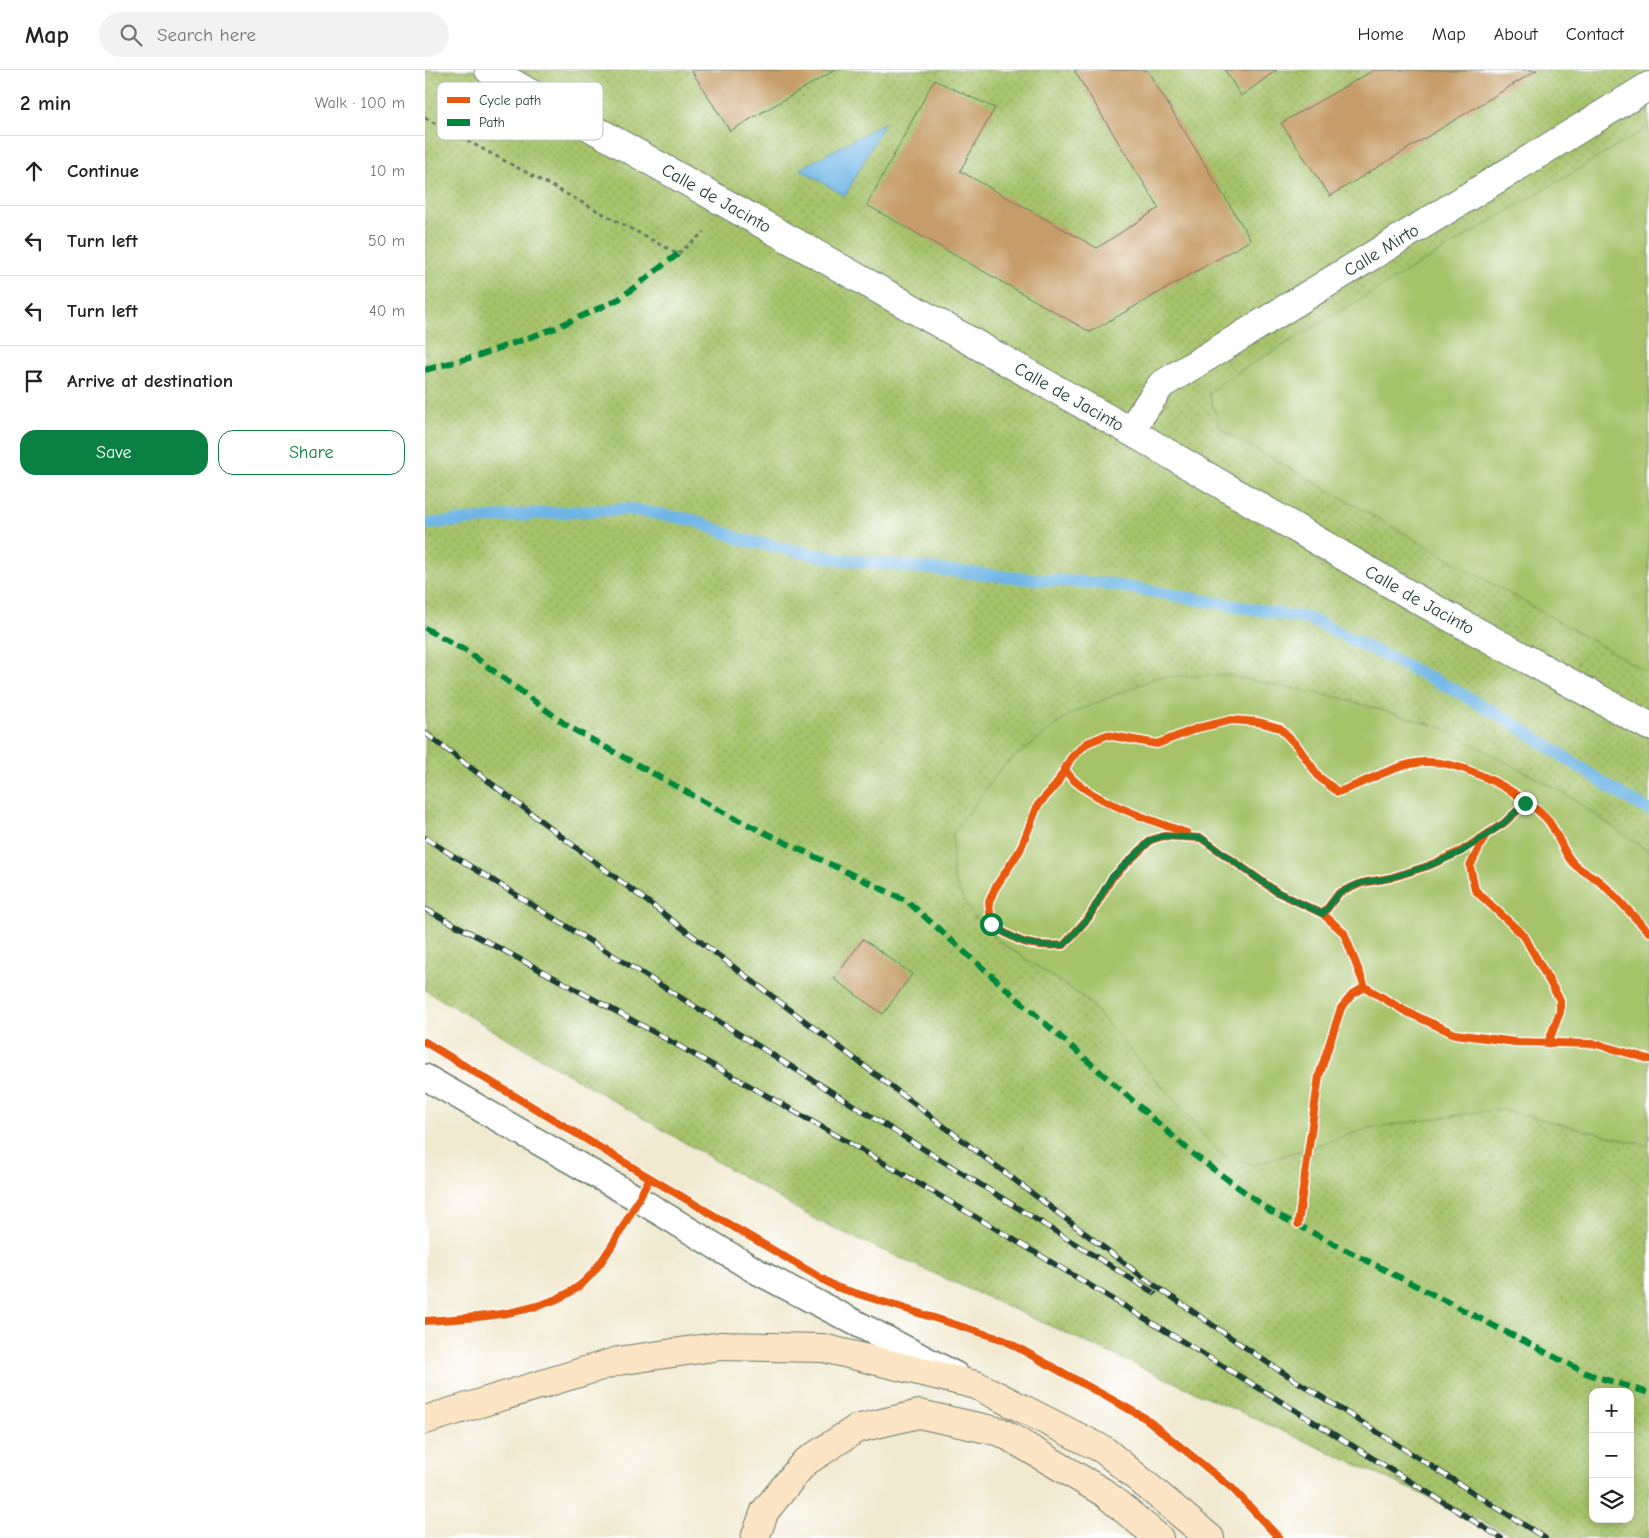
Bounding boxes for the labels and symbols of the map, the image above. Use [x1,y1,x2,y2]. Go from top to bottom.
legend [437,82,603,140]
text: Cycle path [479,92,541,109]
text: Path [479,114,505,131]
street label: Calle de Jacinto [658,159,775,237]
street label: Calle Mirto [1340,219,1423,281]
street label: Calle de Jacinto [1011,358,1128,436]
street label: Calle de Jacinto [1361,561,1478,639]
route end [1514,792,1537,815]
route start [980,913,1003,936]

